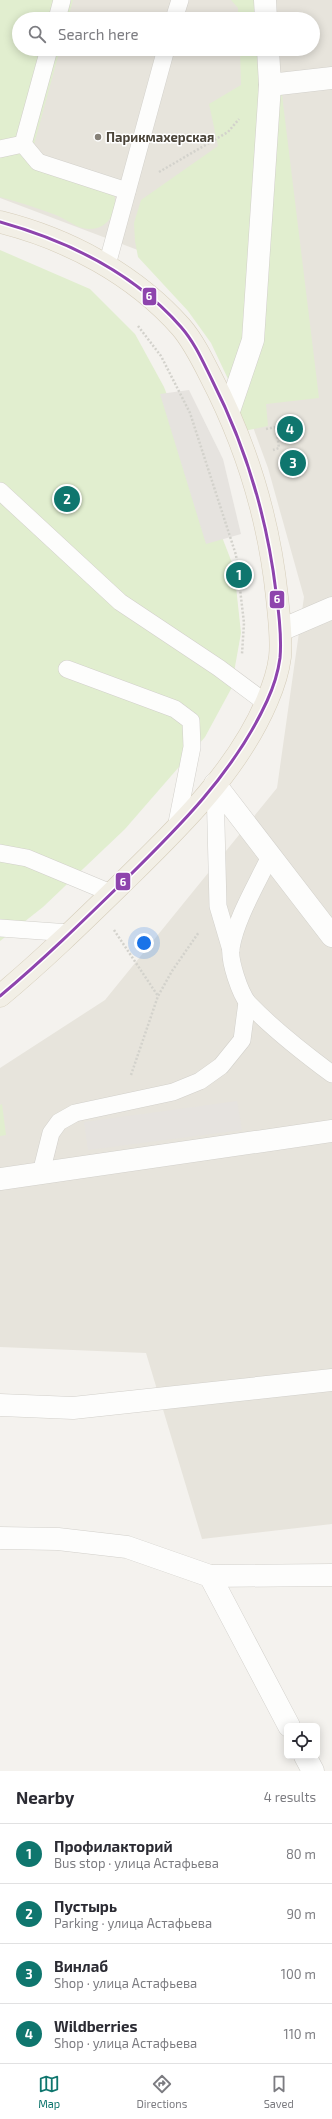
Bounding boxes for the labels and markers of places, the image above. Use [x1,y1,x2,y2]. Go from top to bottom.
place label: Парикмахерская [106,129,214,145]
marker: Парикмахерская [93,132,103,142]
pin: 4 [277,414,303,444]
pin: 3 [280,448,306,478]
pin: 2 [54,484,80,514]
pin: 1 [226,560,252,590]

